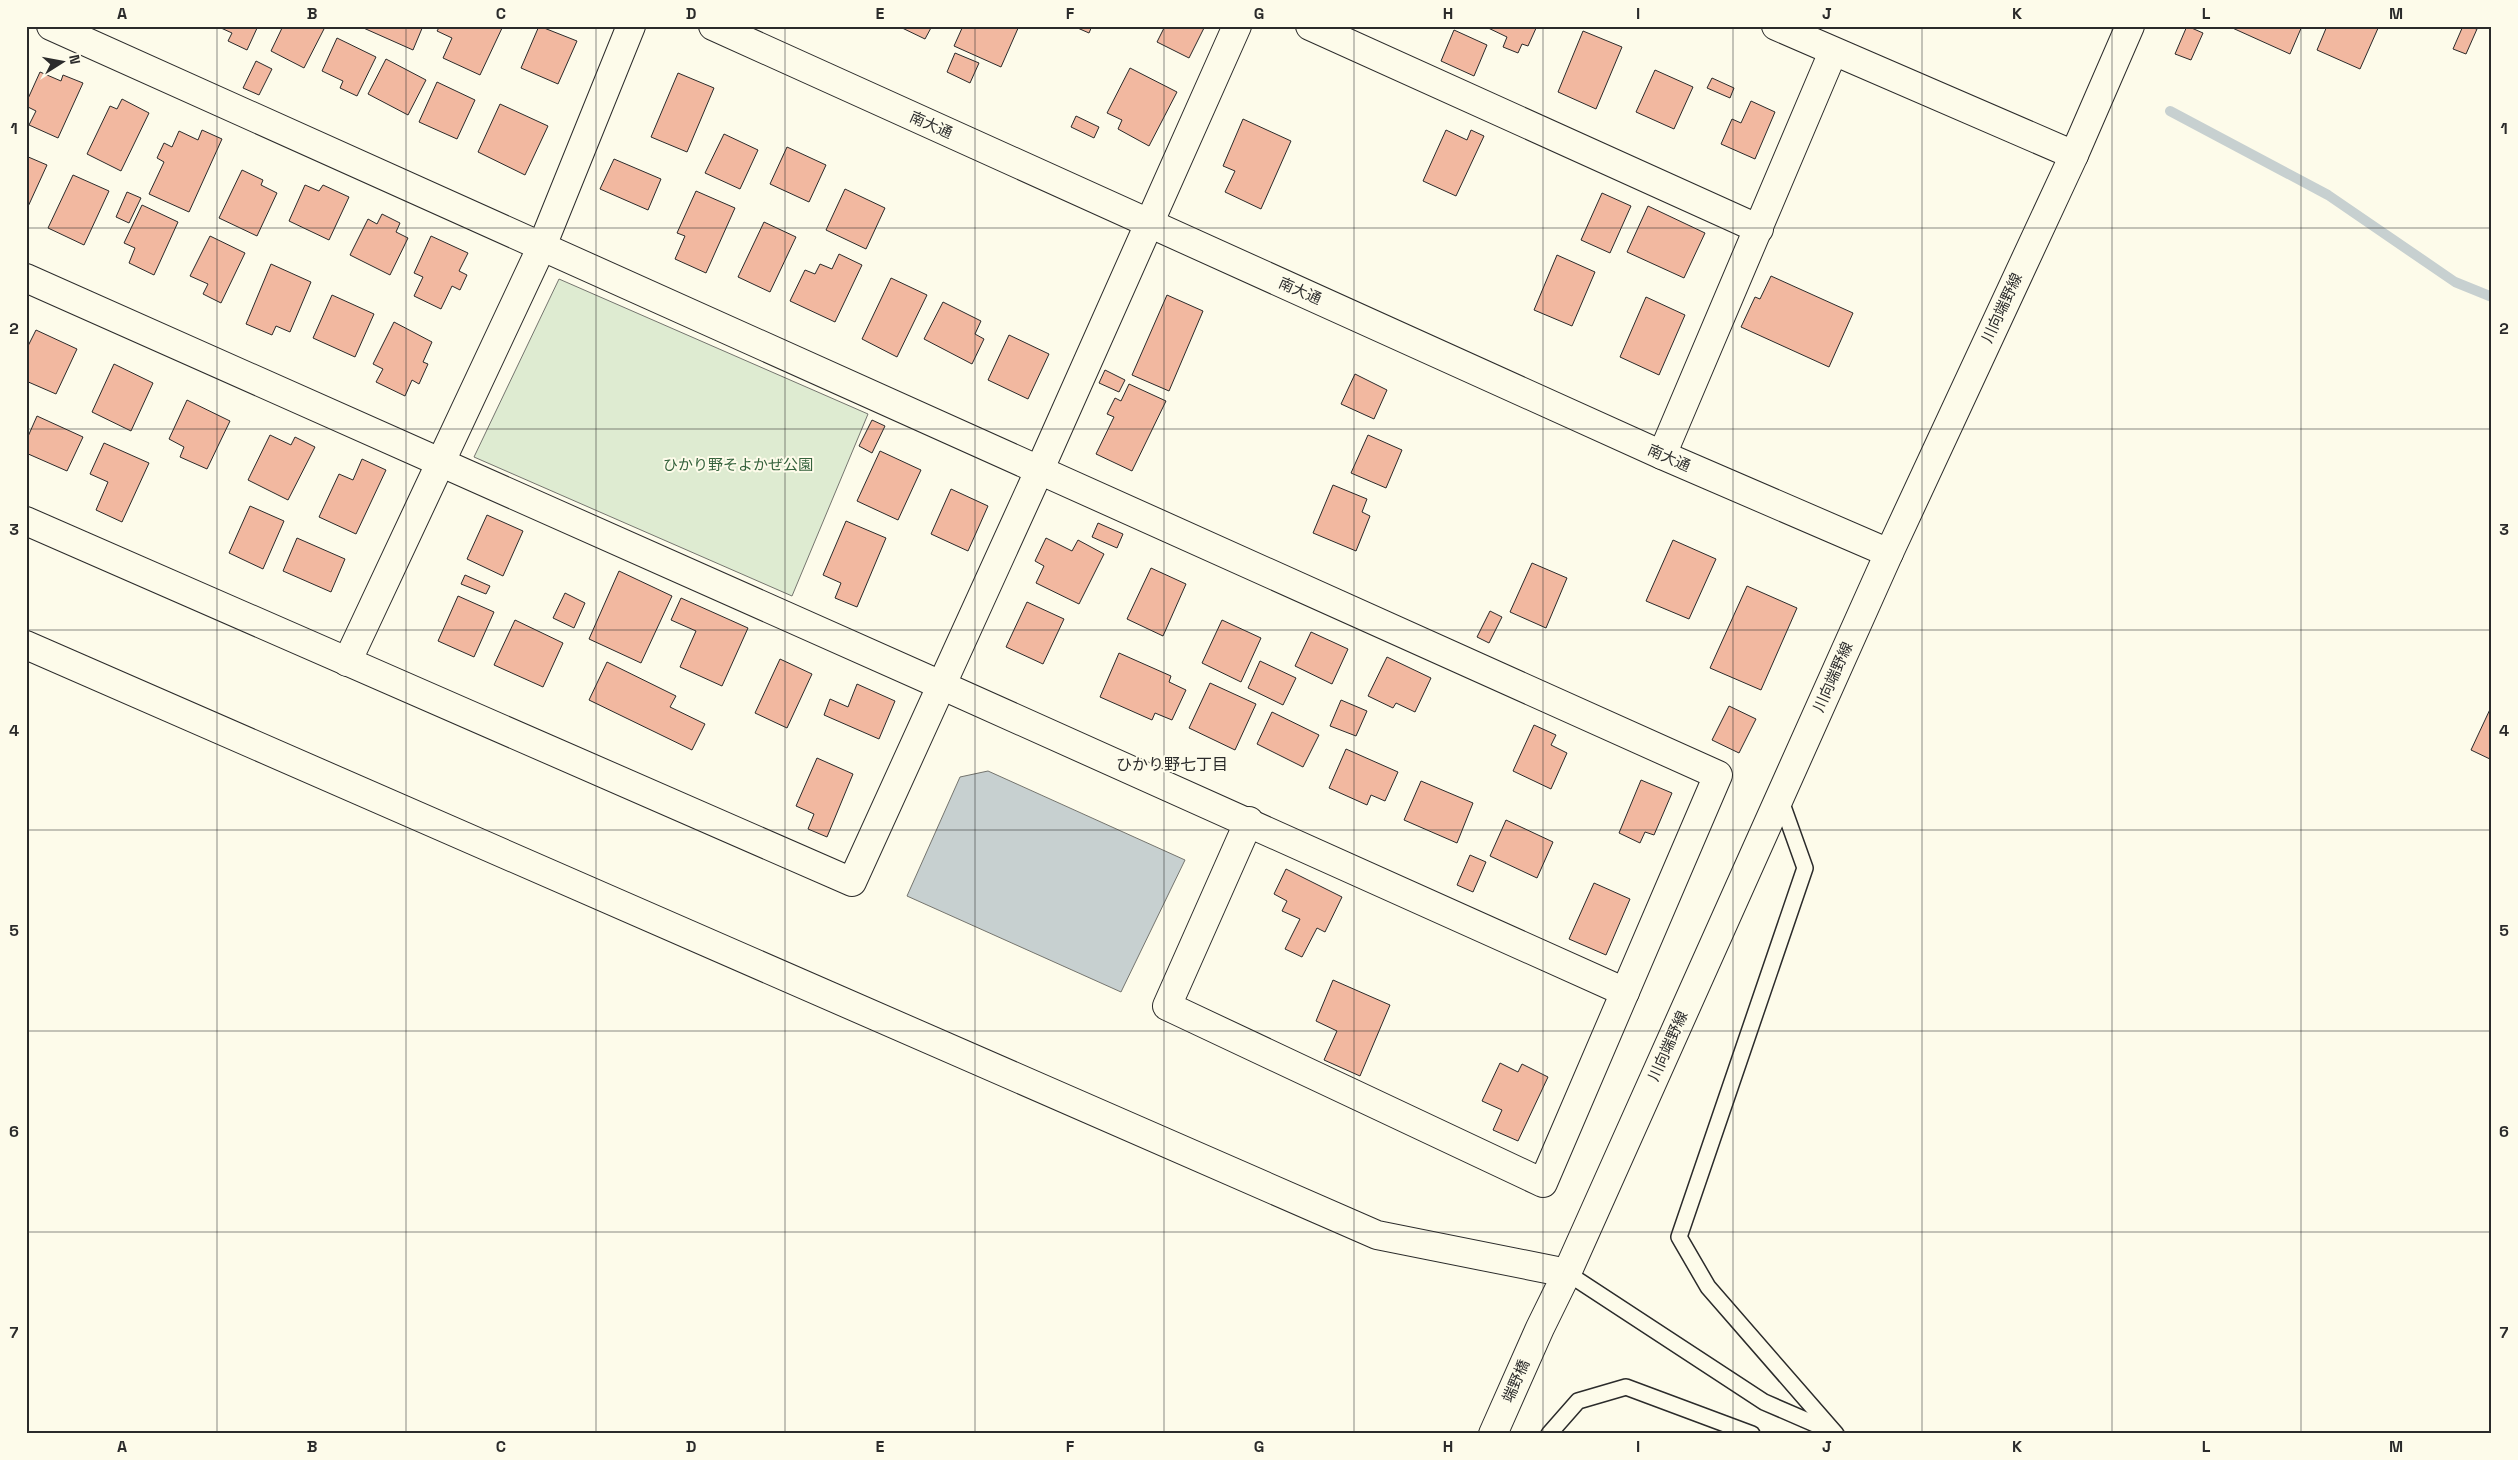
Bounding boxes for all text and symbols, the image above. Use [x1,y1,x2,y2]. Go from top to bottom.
text: A [117,3,127,24]
text: B [307,3,317,24]
text: C [496,3,506,24]
text: D [686,3,696,24]
text: E [876,3,885,24]
text: F [1066,3,1075,24]
text: G [1254,3,1264,24]
text: H [1443,3,1453,24]
text: I [1636,3,1640,24]
text: J [1822,3,1832,24]
text: K [2012,3,2022,24]
text: L [2202,3,2211,24]
text: M [2389,3,2403,24]
north arrow [38,38,88,88]
text: N [65,53,84,66]
street label: 南大通 [907,107,956,142]
text: 1 [10,118,18,139]
text: 1 [2500,118,2508,139]
street label: 川向端野線 [1977,270,2026,346]
street label: 南大通 [1276,273,1325,308]
text: 2 [9,318,19,339]
text: 2 [2499,318,2509,339]
street label: 南大通 [1645,440,1694,475]
park label: ひかり野そよかぜ公園 [663,455,813,474]
text: 3 [9,519,19,540]
text: 3 [2499,519,2509,540]
street label: 川向端野線 [1809,639,1856,715]
text: 4 [9,720,19,741]
text: 4 [2499,720,2509,741]
district label: ひかり野七丁目 [1116,754,1228,775]
text: 5 [9,920,19,941]
text: 5 [2499,920,2509,941]
street label: 川向端野線 [1644,1008,1691,1084]
text: 6 [9,1121,19,1142]
text: 6 [2499,1121,2509,1142]
text: 7 [10,1322,19,1343]
text: 7 [2500,1322,2509,1343]
street label: 端野橋 [1498,1356,1533,1405]
text: A [117,1436,127,1457]
text: B [307,1436,317,1457]
text: C [496,1436,506,1457]
text: D [686,1436,696,1457]
text: E [876,1436,885,1457]
text: F [1066,1436,1075,1457]
text: G [1254,1436,1264,1457]
text: H [1443,1436,1453,1457]
text: I [1636,1436,1640,1457]
text: J [1822,1436,1832,1457]
text: K [2012,1436,2022,1457]
text: L [2202,1436,2211,1457]
text: M [2389,1436,2403,1457]

